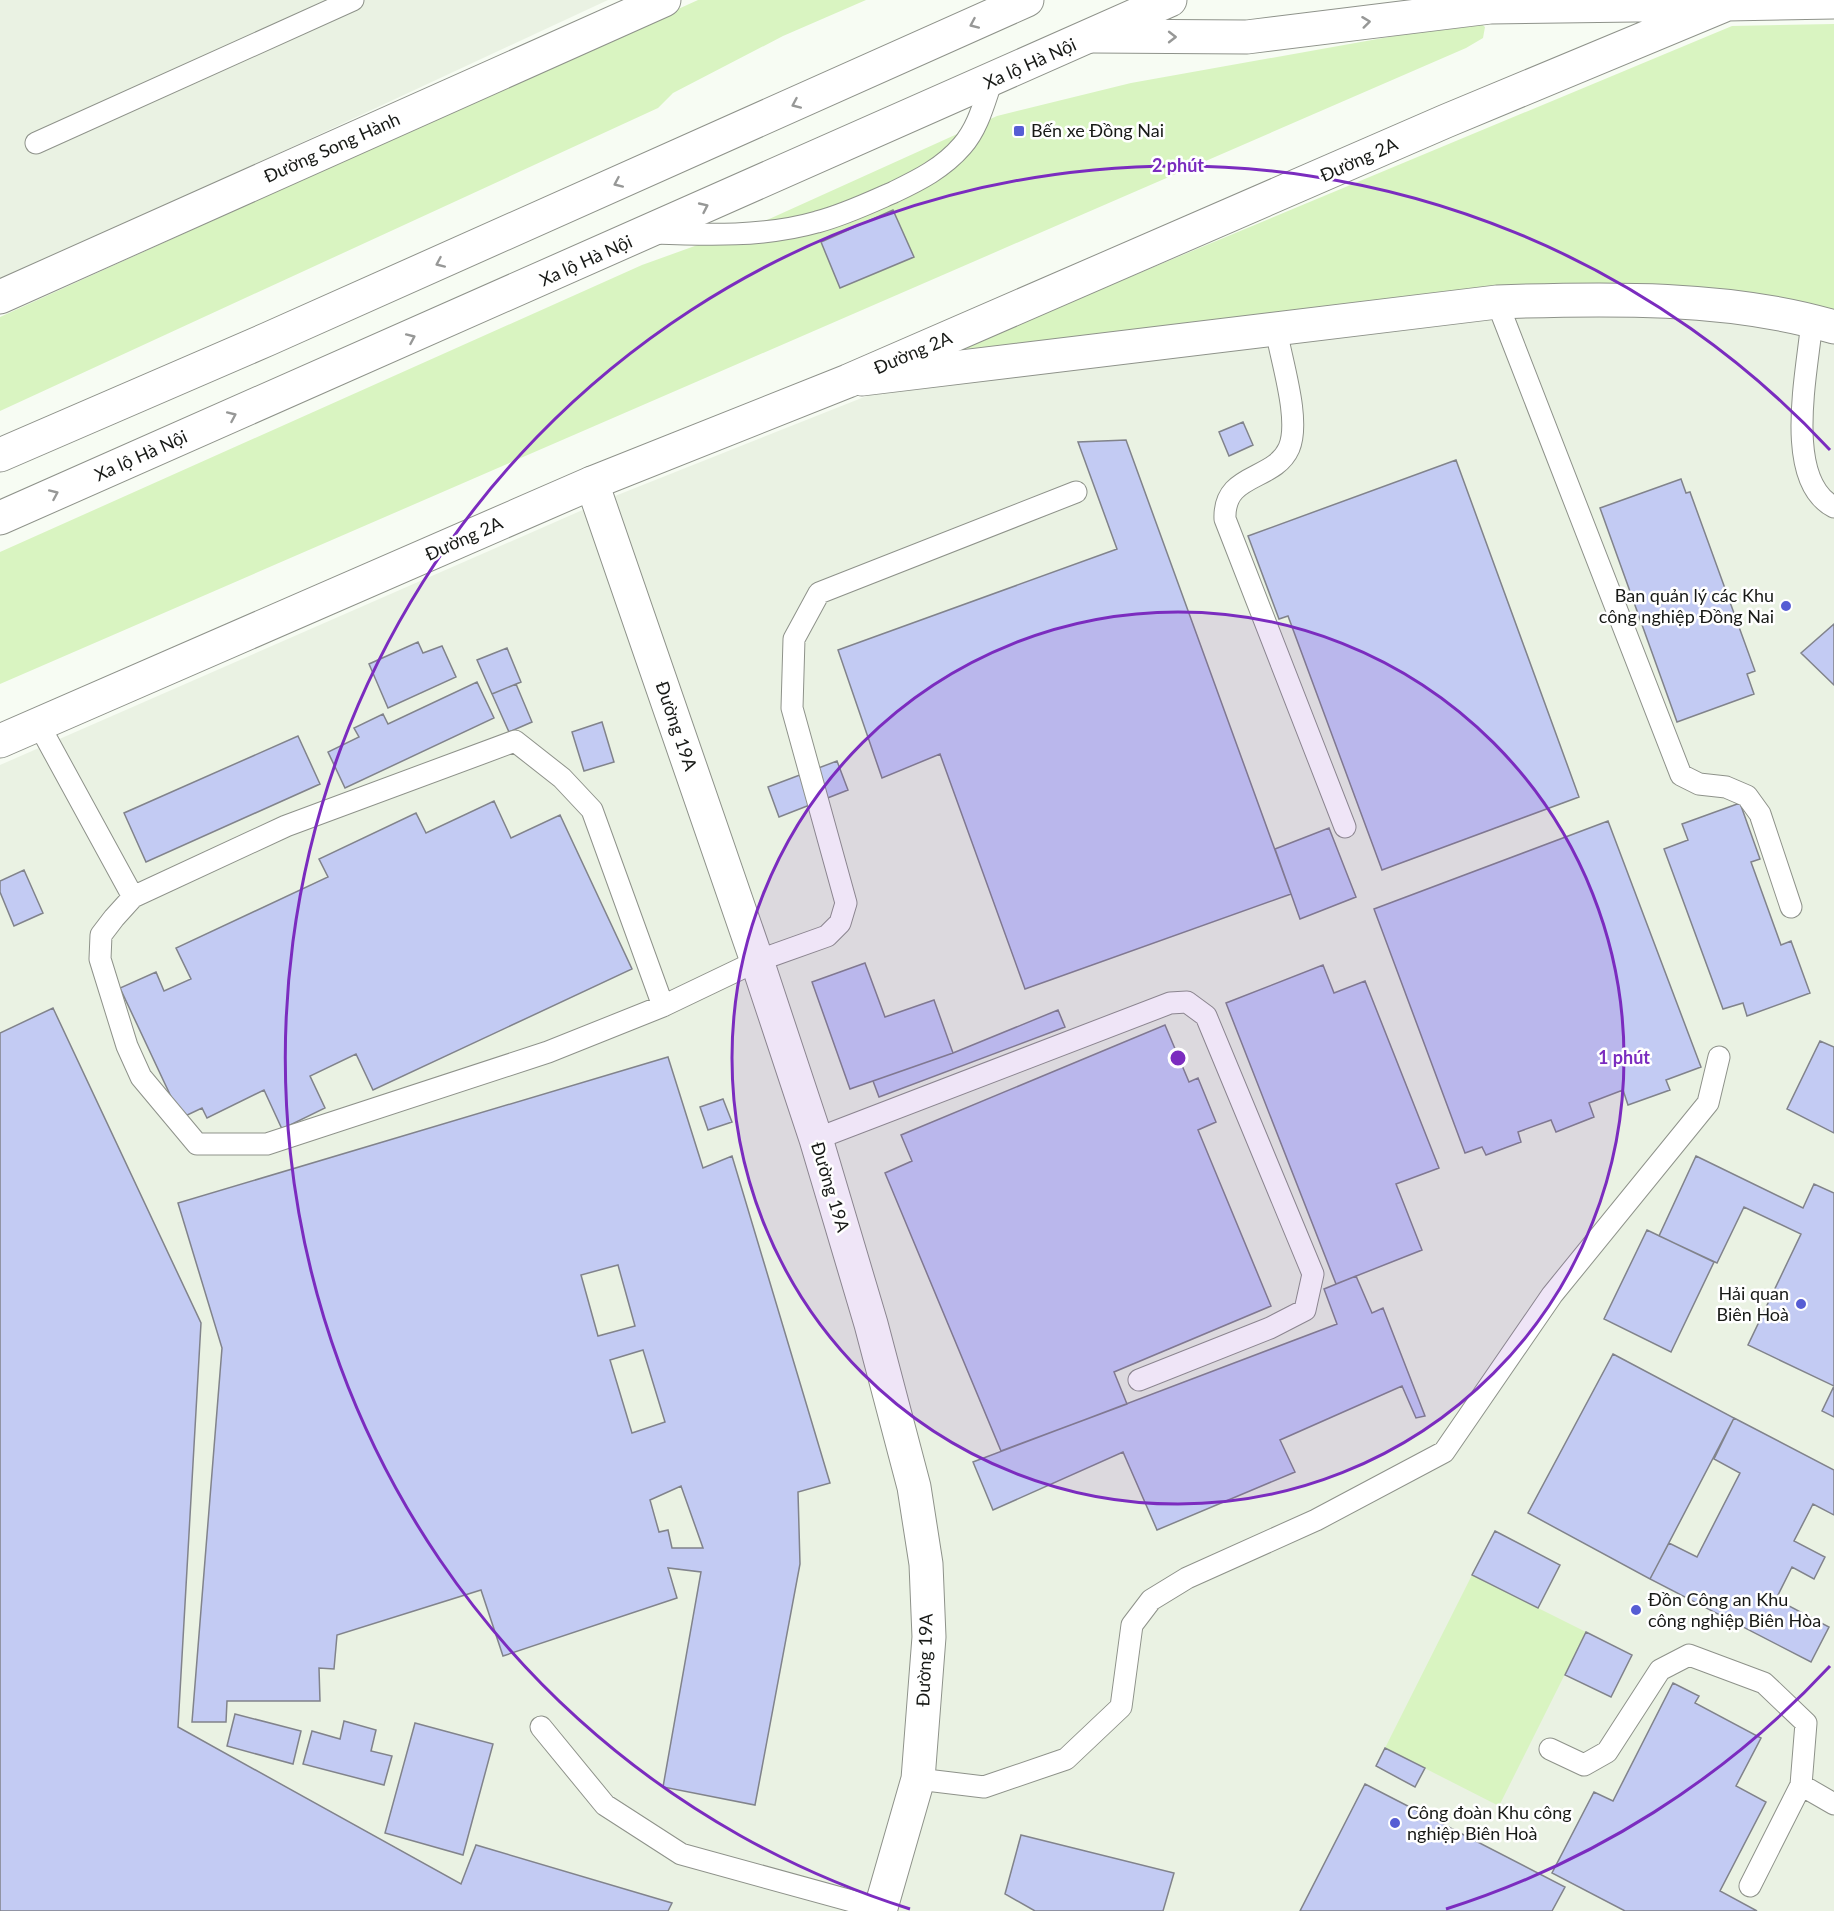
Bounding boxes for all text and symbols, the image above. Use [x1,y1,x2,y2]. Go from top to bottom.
one-way arrow [969,17,980,29]
one-way arrow [1361,17,1371,29]
one-way arrow [1167,31,1176,43]
street label: Xa lộ Hà Nội [980,33,1079,93]
one-way arrow [791,97,802,109]
street label: Đường Song Hành [260,107,403,187]
place label: Bến xe Đồng Nai [1031,119,1164,141]
marker: Bến xe Đồng Nai [1012,124,1026,138]
street label: Đường 2A [1316,132,1402,186]
text: 2 phút [1152,154,1204,176]
one-way arrow [613,176,624,188]
one-way arrow [697,203,708,215]
street label: Xa lộ Hà Nội [536,230,635,290]
one-way arrow [435,255,446,267]
street label: Đường 2A [870,325,956,378]
one-way arrow [404,333,415,345]
one-way arrow [226,411,237,423]
street label: Xa lộ Hà Nội [91,425,190,485]
one-way arrow [47,490,58,502]
street label: Đường 2A [421,511,507,565]
place label: Ban quản lý các Khu công nghiệp Đồng Nai [1599,584,1774,627]
marker: Ban quản lý các Khu công nghiệp Đồng Nai [1779,599,1793,613]
street label: Đường 19A [651,678,703,774]
text: 1 phút [1598,1046,1650,1068]
centre of rings [1168,1048,1188,1068]
street label: Đường 19A [807,1139,855,1235]
place label: Hải quan Biên Hoà [1716,1282,1789,1325]
marker: Hải quan Biên Hoà [1794,1297,1808,1311]
place label: Đồn Công an Khu công nghiệp Biên Hòa [1648,1588,1821,1631]
marker: Đồn Công an Khu công nghiệp Biên Hòa [1629,1603,1643,1617]
street label: Đường 19A [911,1612,937,1707]
place label: Công đoàn Khu công nghiệp Biên Hoà [1407,1801,1572,1844]
marker: Công đoàn Khu công nghiệp Biên Hoà [1388,1816,1402,1830]

